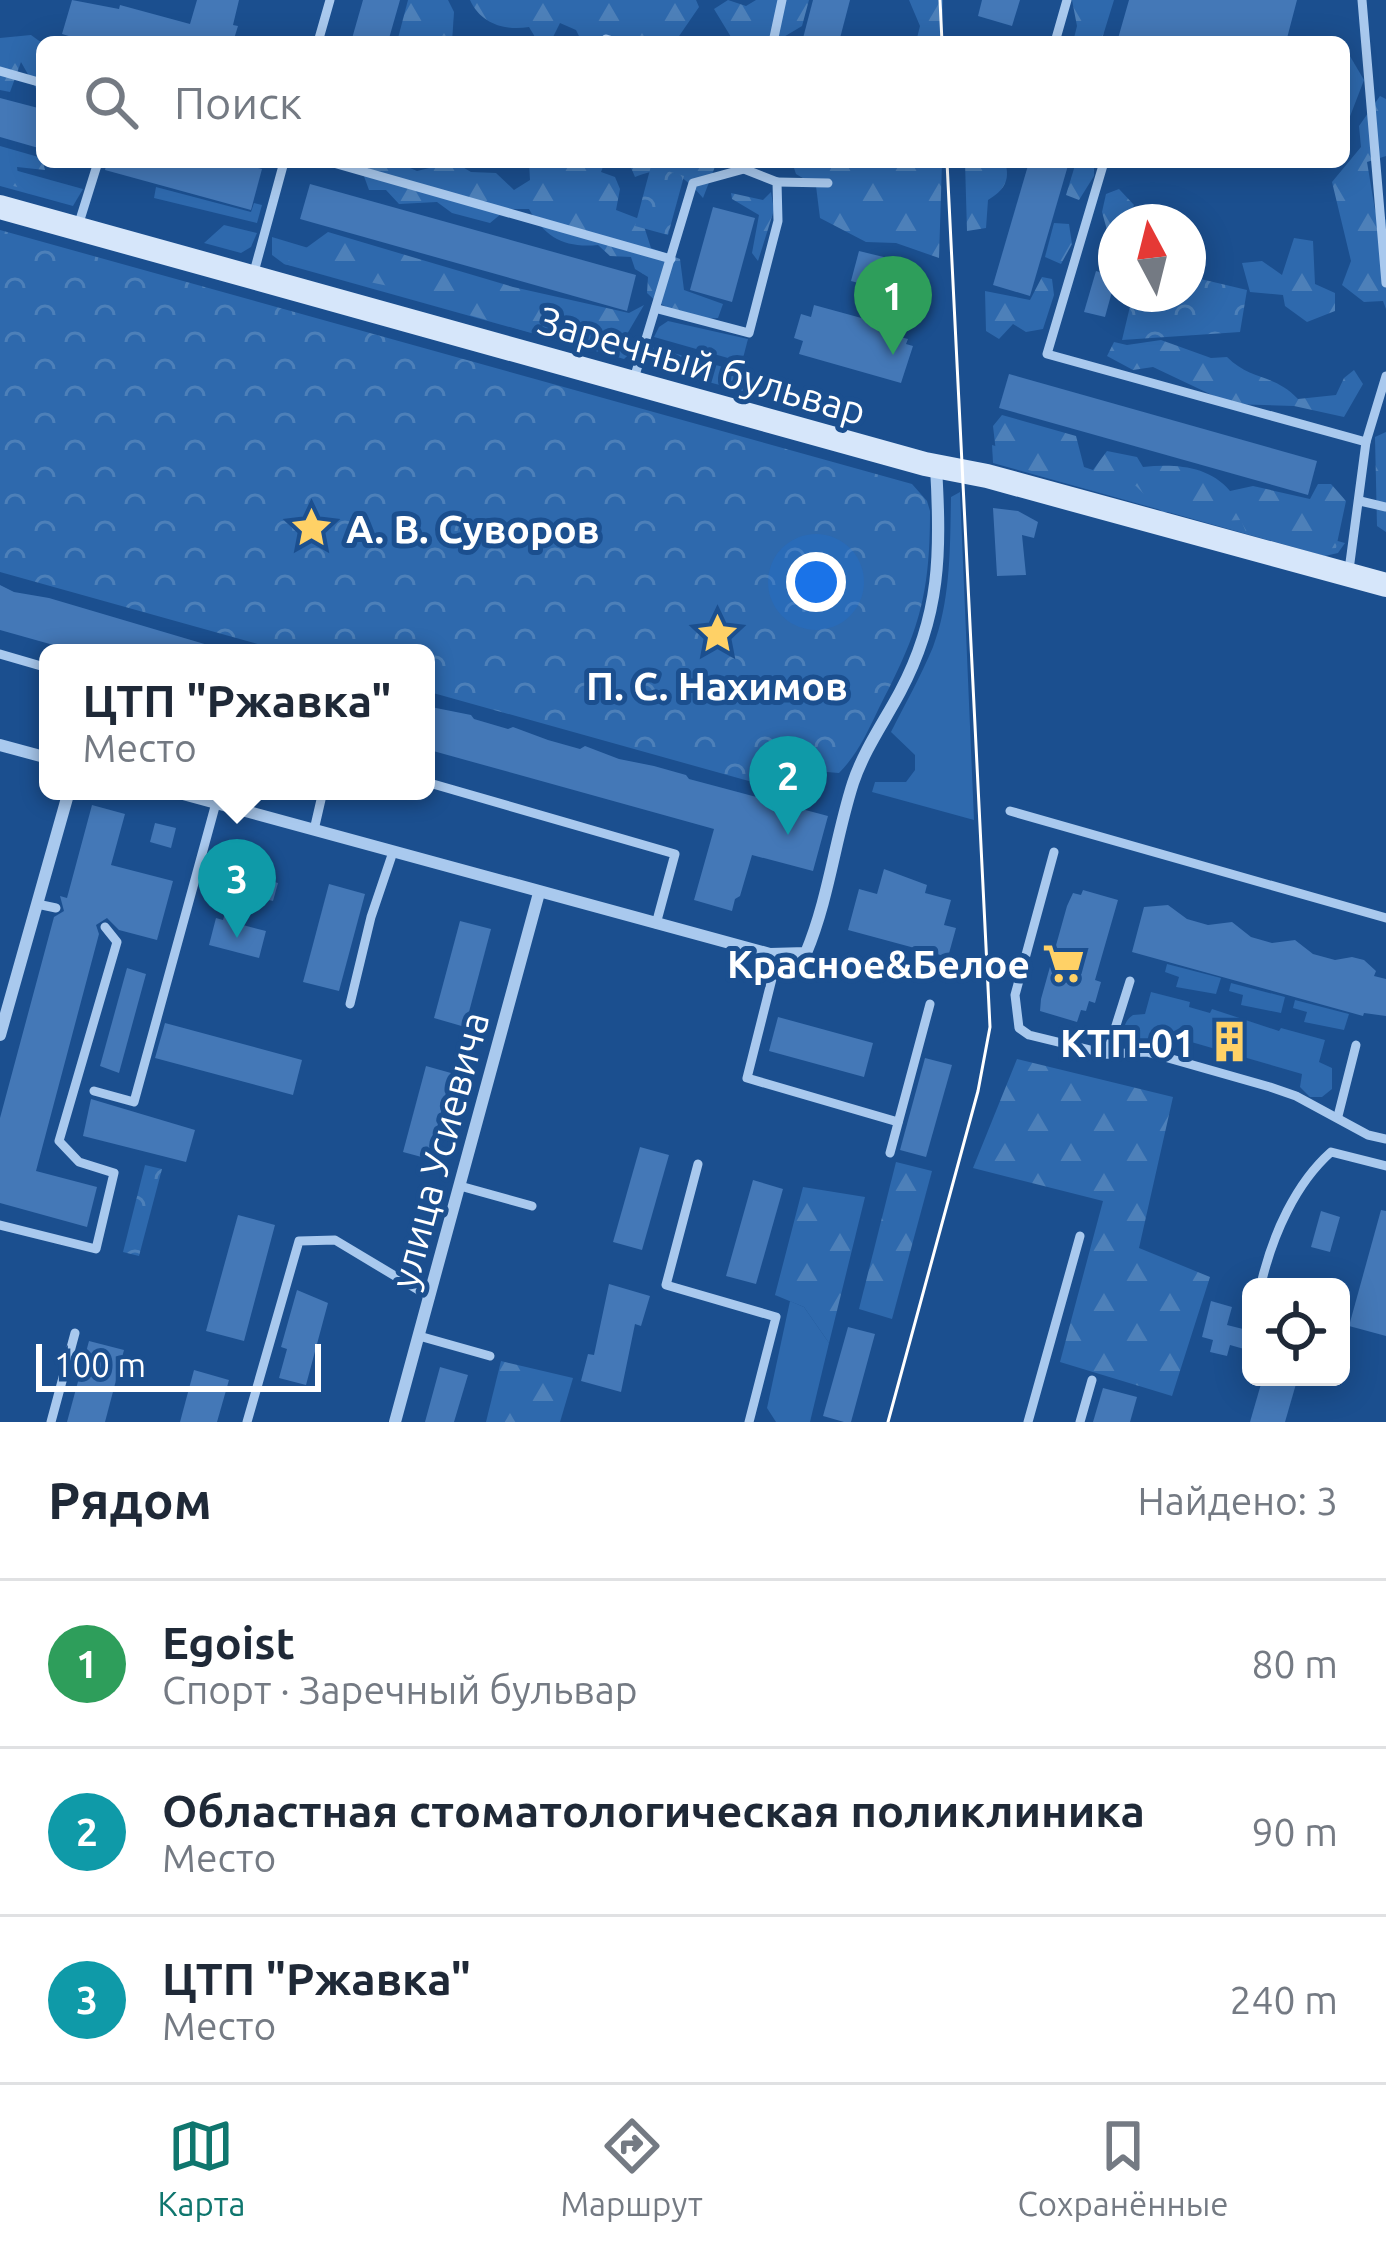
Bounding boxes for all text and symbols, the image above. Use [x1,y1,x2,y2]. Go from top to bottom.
search box [36,36,1350,168]
icon: search [78,69,144,135]
text: Поиск [174,77,302,128]
north arrow [1098,204,1206,312]
pin: 1 [854,256,932,355]
street label: Заречный бульвар [533,298,871,432]
place icon: А. В. Суворов [289,505,335,551]
place label: А. В. Суворов [346,507,600,550]
your location [786,552,846,612]
place icon: П. С. Нахимов [694,610,740,656]
popup [39,644,435,800]
place label: П. С. Нахимов [586,664,848,707]
text: ЦТП "Ржавка" [83,675,391,726]
text: Место [83,726,197,769]
pin: 2 [749,736,827,835]
pin: 3 [198,839,276,938]
supermarket icon: Красное&Белое [1041,940,1087,986]
place label: Красное&Белое [727,942,1030,985]
street label: улица Усиевича [381,1007,497,1293]
building icon: КТП-01 [1206,1019,1252,1065]
place label: КТП-01 [1060,1021,1195,1064]
map controls [1242,1278,1350,1386]
button: locate [1242,1278,1350,1386]
scale bar [36,1338,321,1391]
text: 100 m [54,1346,146,1383]
text: Рядом [48,1471,212,1529]
text: Найдено: 3 [1138,1479,1338,1522]
text: Egoist [162,1617,295,1668]
text: 1 [76,1642,98,1685]
text: 80 m [1251,1642,1338,1685]
text: Спорт · Заречный бульвар [162,1668,638,1711]
text: Областная стоматологическая поликлиника [162,1785,1145,1836]
text: 2 [76,1810,98,1853]
text: 90 m [1251,1810,1338,1853]
text: Место [162,1836,276,1879]
text: ЦТП "Ржавка" [162,1953,471,2004]
text: 3 [76,1978,98,2021]
text: 240 m [1229,1978,1338,2021]
text: Место [162,2004,276,2047]
tab: Карта [157,2113,245,2222]
tab: Маршрут [560,2113,703,2222]
tab: Сохранённые [1018,2113,1229,2222]

